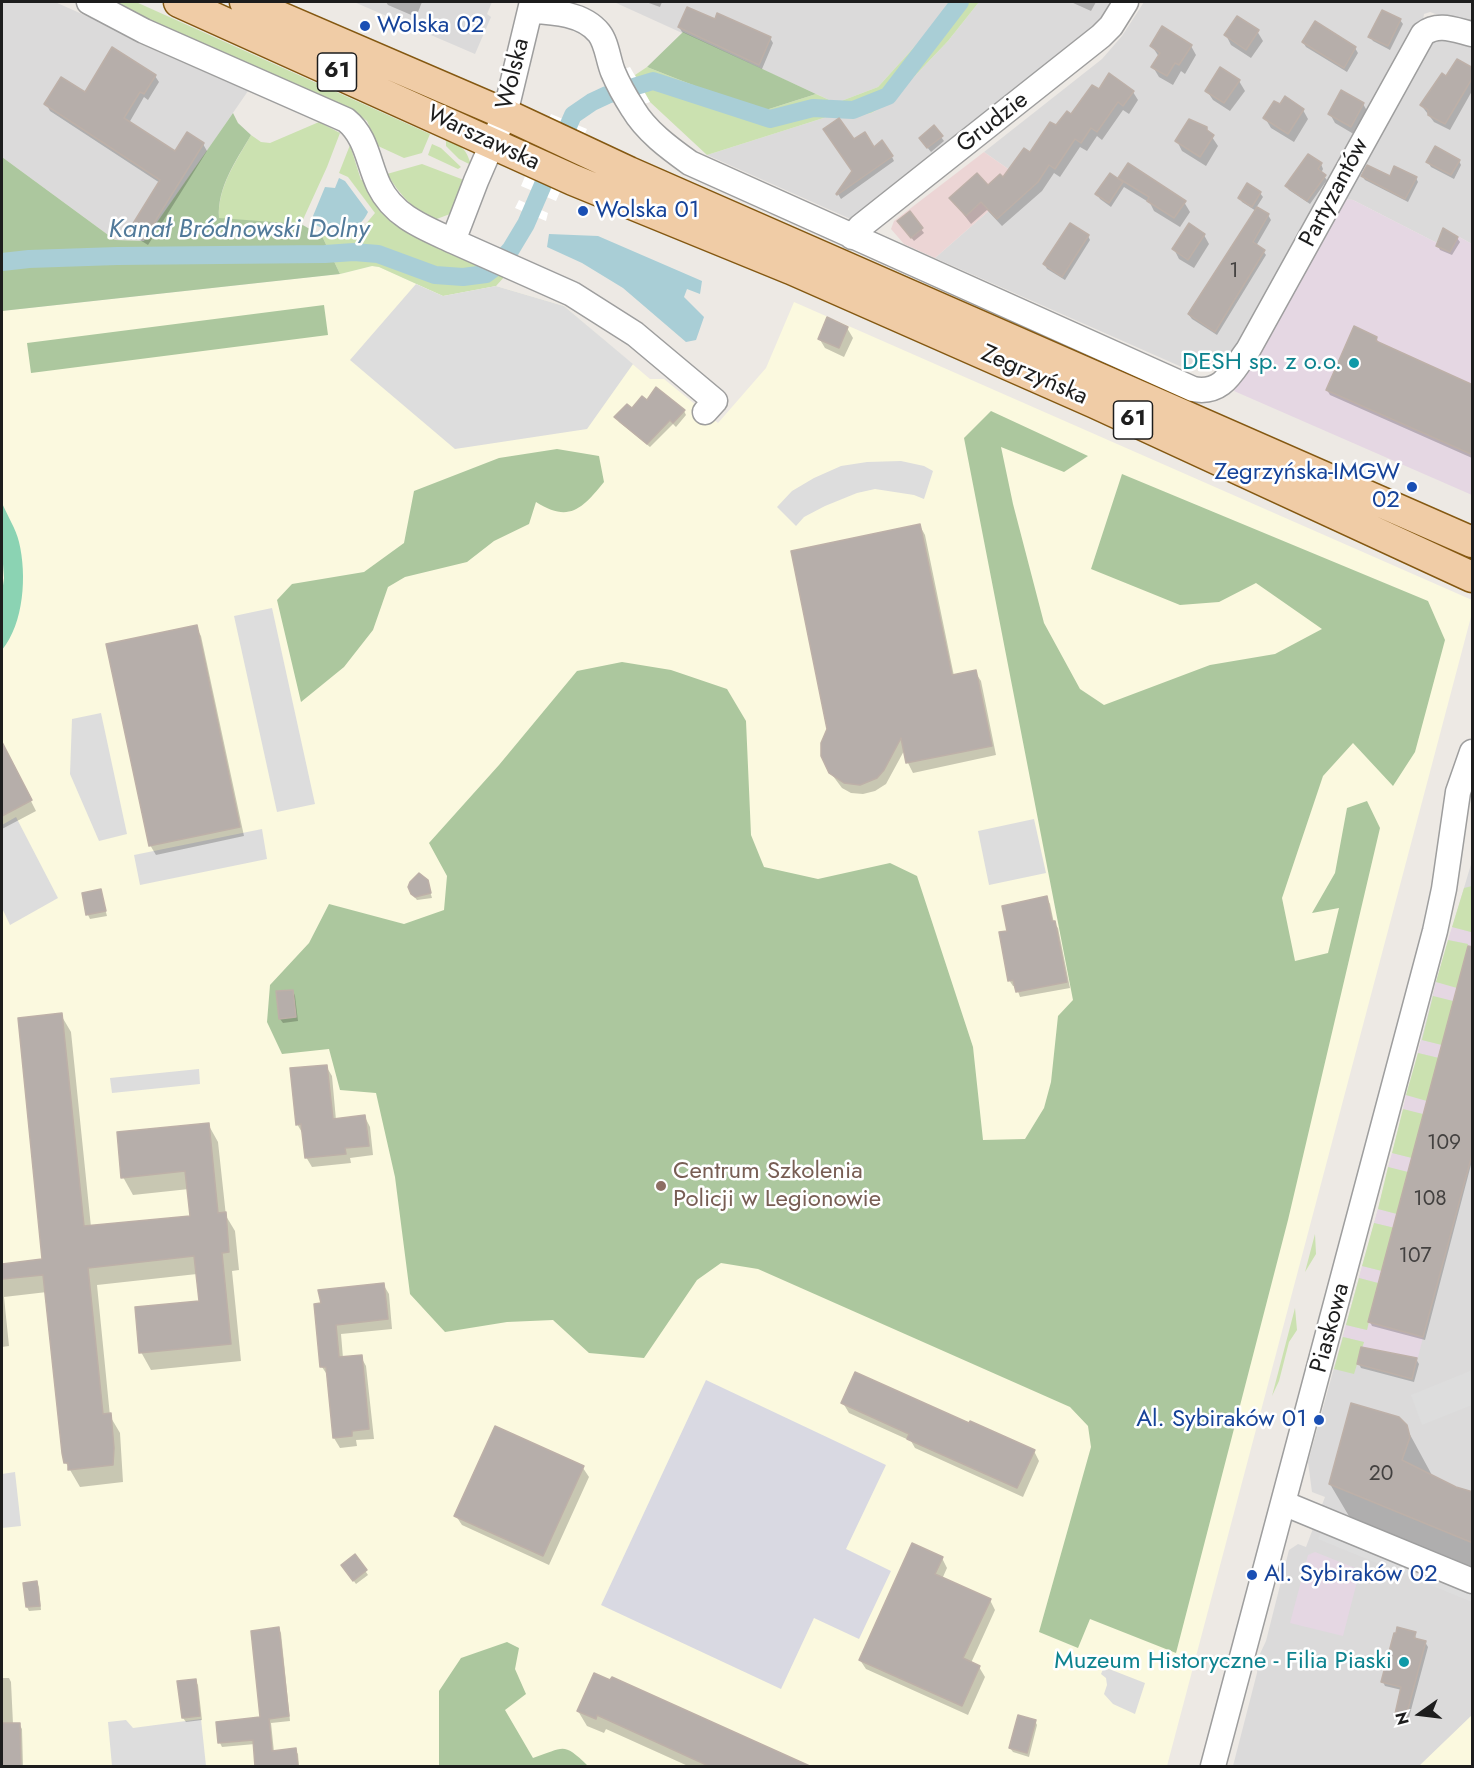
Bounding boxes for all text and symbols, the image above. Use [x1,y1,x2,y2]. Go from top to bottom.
place label: Wolska 02 [377,12,484,40]
marker: Wolska 02 [358,19,372,33]
street label: Wolska [491,35,537,113]
road number: 61 [318,53,356,91]
street label: Grudzie [952,86,1034,160]
street label: Warszawska [422,100,544,178]
street label: Partyzantów [1294,134,1376,252]
place label: Wolska 01 [595,197,700,225]
marker: Wolska 01 [576,204,590,218]
water label: Kanał Bródnowski Dolny [109,215,369,247]
house number: 1 [1229,259,1239,285]
street label: Zegrzyńska [976,340,1092,412]
place label: DESH sp. z o.o. [1182,349,1342,377]
marker: DESH sp. z o.o. [1347,356,1361,370]
road number: 61 [1114,401,1152,439]
place label: Zegrzyńska-IMGW 02 [1214,459,1400,515]
marker: Zegrzyńska-IMGW 02 [1405,480,1419,494]
house number: 109 [1427,1131,1461,1157]
place label: Centrum Szkolenia Policji w Legionowie [673,1158,881,1214]
marker: Centrum Szkolenia Policji w Legionowie [654,1179,668,1193]
house number: 108 [1413,1187,1447,1213]
house number: 107 [1398,1244,1432,1270]
street label: Piaskowa [1305,1280,1357,1376]
place label: Al. Sybiraków 01 [1136,1406,1307,1434]
marker: Al. Sybiraków 01 [1312,1413,1326,1427]
house number: 20 [1369,1462,1393,1488]
place label: Al. Sybiraków 02 [1264,1561,1438,1589]
marker: Al. Sybiraków 02 [1245,1568,1259,1582]
place label: Muzeum Historyczne - Filia Piaski [1054,1648,1392,1676]
marker: Muzeum Historyczne - Filia Piaski [1397,1655,1411,1669]
north arrow [1390,1684,1450,1744]
text: N [1389,1710,1415,1727]

